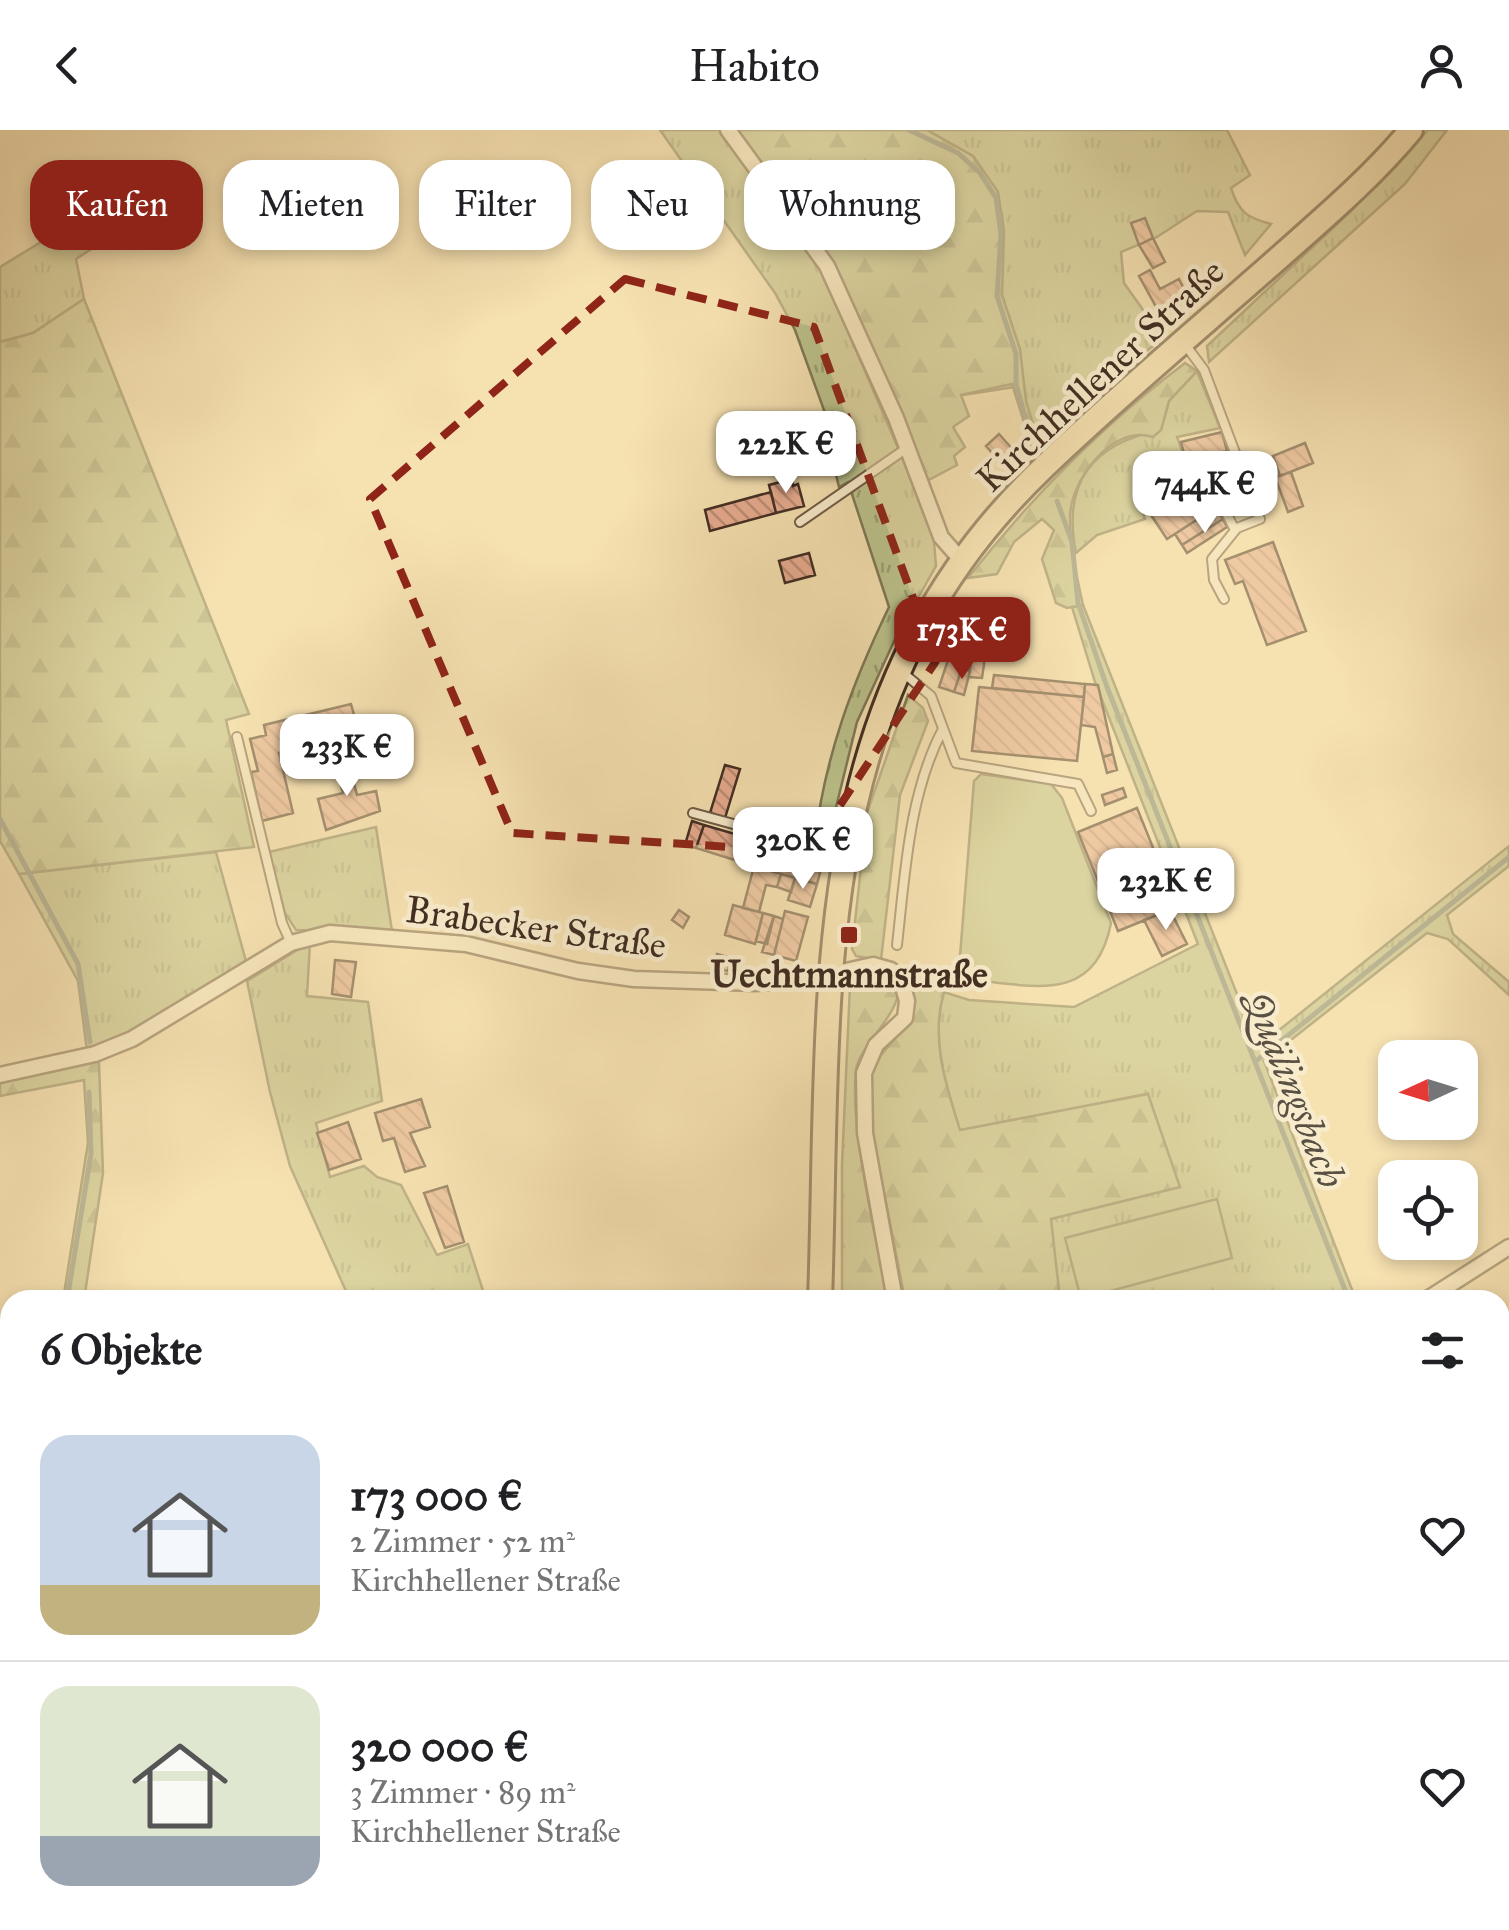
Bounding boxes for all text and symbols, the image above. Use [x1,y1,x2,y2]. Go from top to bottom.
icon: back [40,38,95,93]
text: Habito [689,38,820,93]
icon: person [1414,38,1469,93]
chip: Kaufen [30,160,203,250]
chip: Mieten [223,160,399,250]
chip: Filter [419,160,571,250]
chip: Neu [591,160,724,250]
chip: Wohnung [744,160,955,250]
street label: Kirchhellener Straße [967,248,1233,502]
pin: 222K € [705,411,867,496]
text: 222K € [738,424,834,463]
pin: 744K € [1124,451,1286,536]
text: 744K € [1155,464,1255,503]
pin: 173K € [881,597,1043,682]
text: 173K € [916,610,1008,649]
pin: 233K € [266,714,428,799]
text: 233K € [302,727,392,766]
pin: 320K € [722,807,884,892]
text: 320K € [755,820,851,859]
pin: 232K € [1085,848,1247,933]
text: 232K € [1119,861,1213,900]
street label: Brabecker Straße [403,886,669,968]
marker: Uechtmannstraße [838,924,860,946]
place label: Uechtmannstraße [710,951,988,997]
water label: Quälingsbach [1232,982,1356,1195]
north arrow [1378,1040,1478,1140]
map controls [1378,1040,1478,1260]
button: locate [1378,1160,1478,1260]
icon: filters [1415,1323,1470,1378]
text: 6 Objekte [40,1324,202,1376]
text: 173 000 € [350,1470,523,1522]
icon: home [120,1475,240,1595]
icon: heart [1415,1508,1470,1563]
text: 2 Zimmer · 52 m² [350,1522,575,1561]
text: Kirchhellener Straße [350,1561,621,1600]
text: 320 000 € [350,1721,529,1773]
icon: home [120,1726,240,1846]
icon: heart [1415,1759,1470,1814]
text: 3 Zimmer · 89 m² [350,1773,576,1812]
text: Kirchhellener Straße [350,1812,621,1851]

